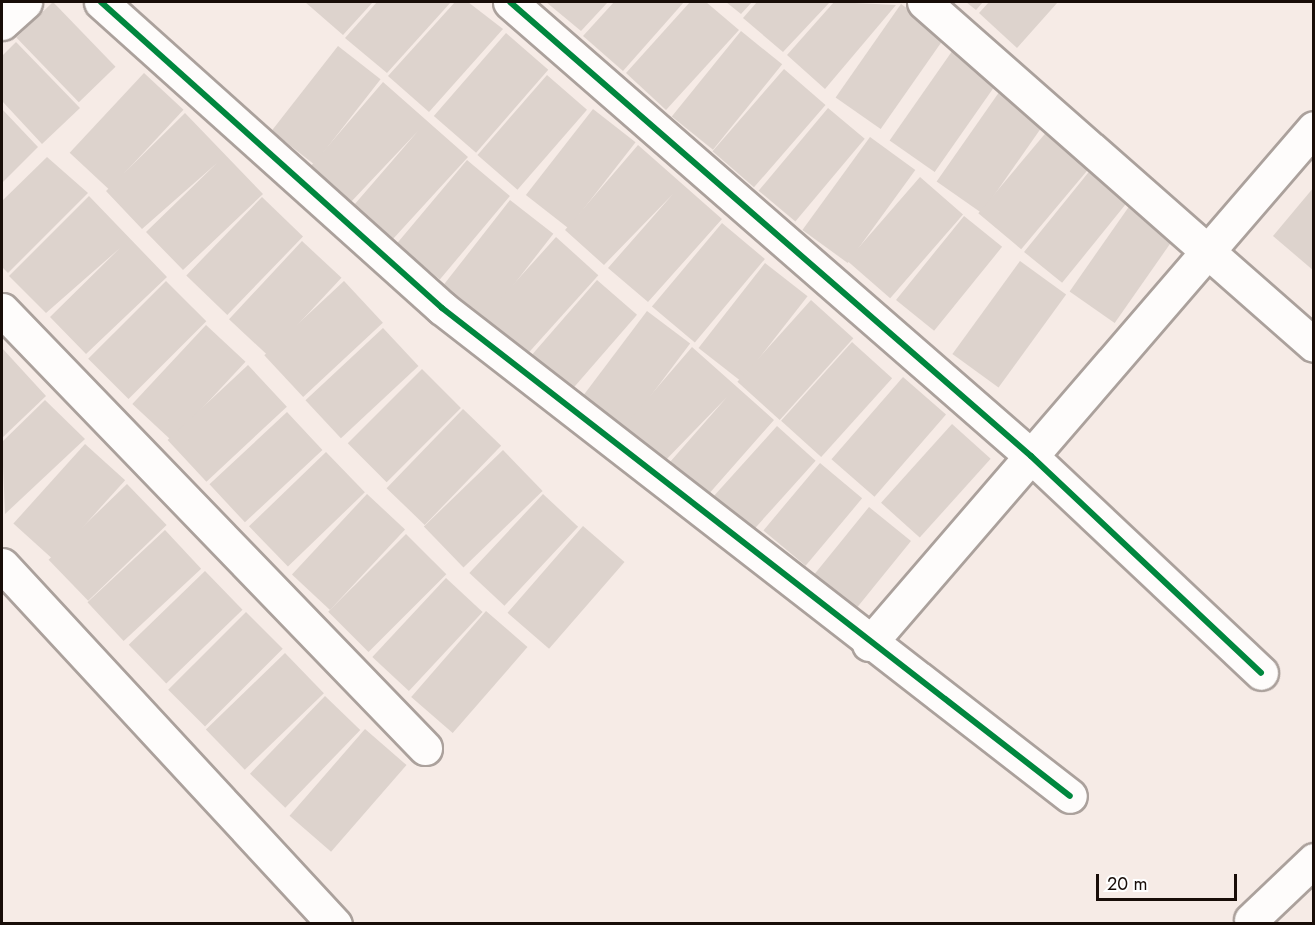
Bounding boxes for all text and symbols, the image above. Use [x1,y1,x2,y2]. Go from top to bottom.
scale bar [1099,862,1240,900]
text: 20 m [1107,871,1147,897]

